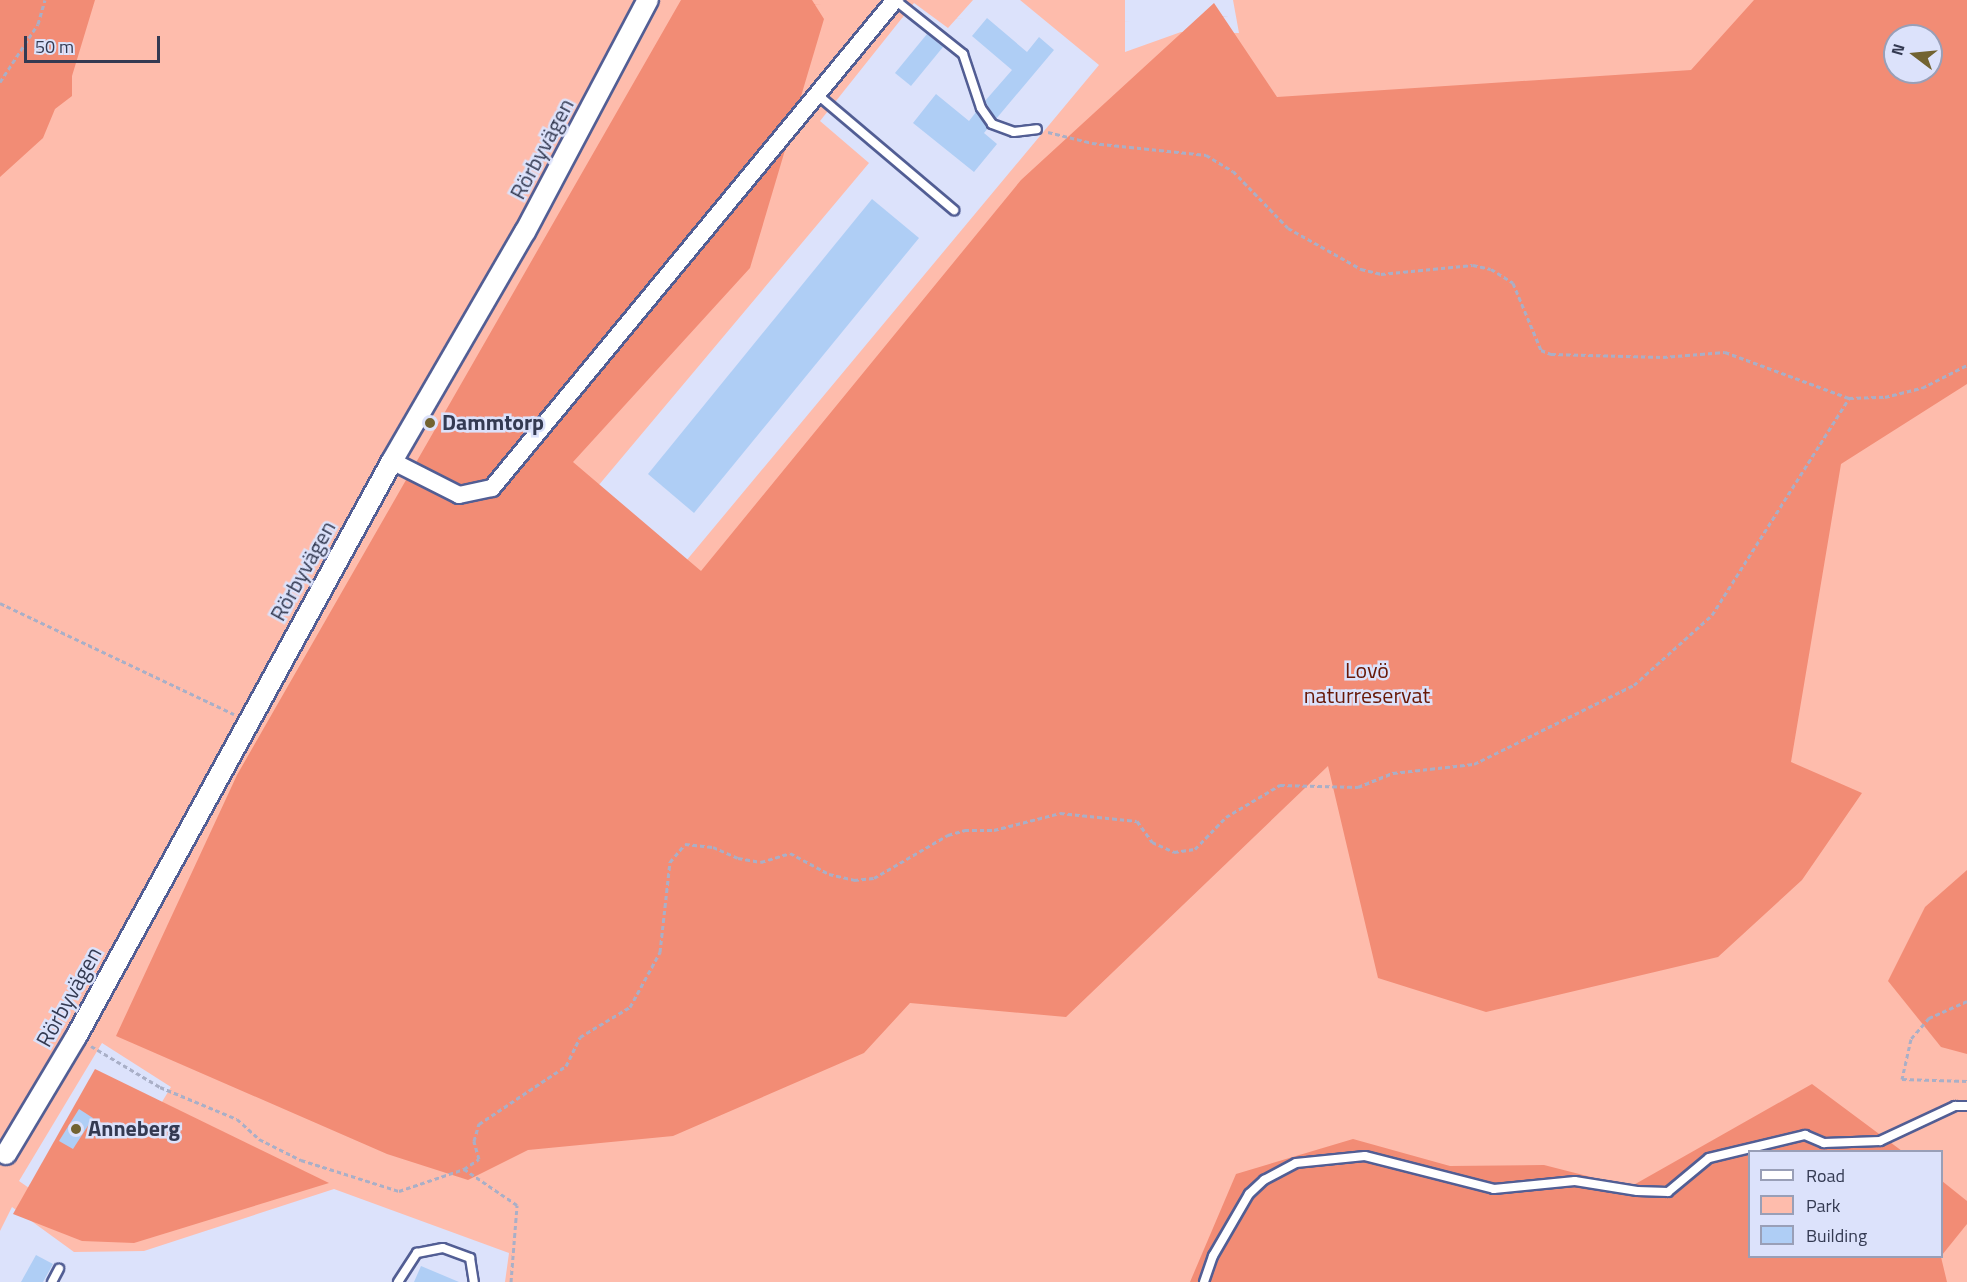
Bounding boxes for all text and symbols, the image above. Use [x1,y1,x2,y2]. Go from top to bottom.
scale bar [27,24,164,62]
north arrow [1883,24,1943,84]
text: 50 m [35,33,74,60]
text: N [1885,41,1911,58]
street label: Rörbyvägen [504,94,580,204]
place label: Dammtorp [442,410,544,436]
marker: Dammtorp [423,416,437,430]
street label: Rörbyvägen [265,516,341,626]
park label: Lovö naturreservat [1304,657,1430,708]
street label: Rörbyvägen [31,942,107,1052]
place label: Anneberg [88,1116,180,1142]
marker: Anneberg [69,1122,83,1136]
legend [1748,1150,1943,1258]
text: Road [1806,1162,1845,1189]
text: Park [1806,1192,1840,1219]
text: Building [1806,1222,1867,1249]

